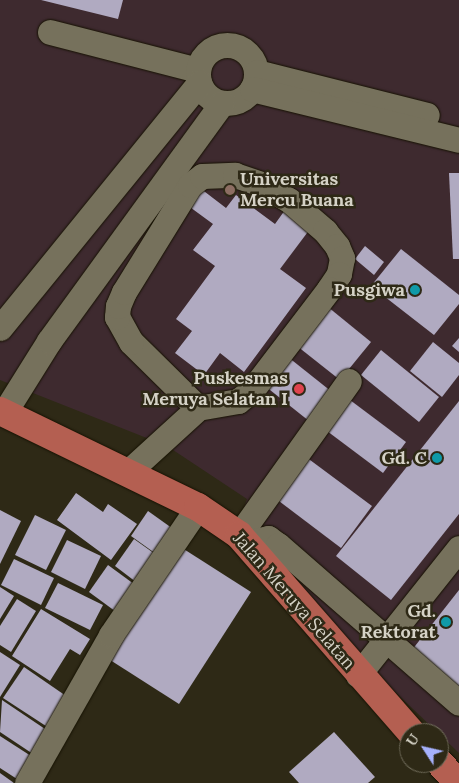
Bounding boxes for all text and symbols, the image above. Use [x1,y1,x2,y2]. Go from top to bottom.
place label: Universitas Mercu Buana [240,169,354,212]
marker: Universitas Mercu Buana [224,184,236,196]
place label: Pusgiwa [334,279,405,301]
marker: Pusgiwa [409,284,421,296]
place label: Puskesmas Meruya Selatan I [142,368,288,410]
marker: Puskesmas Meruya Selatan I [292,382,306,396]
place label: Gd. C [381,447,427,469]
marker: Gd. C [431,452,443,464]
street label: Jalan Meruya Selatan [228,528,360,674]
place label: Gd. Rektorat [361,601,436,644]
marker: Gd. Rektorat [440,616,452,628]
north arrow [399,723,449,773]
text: U [402,730,423,749]

